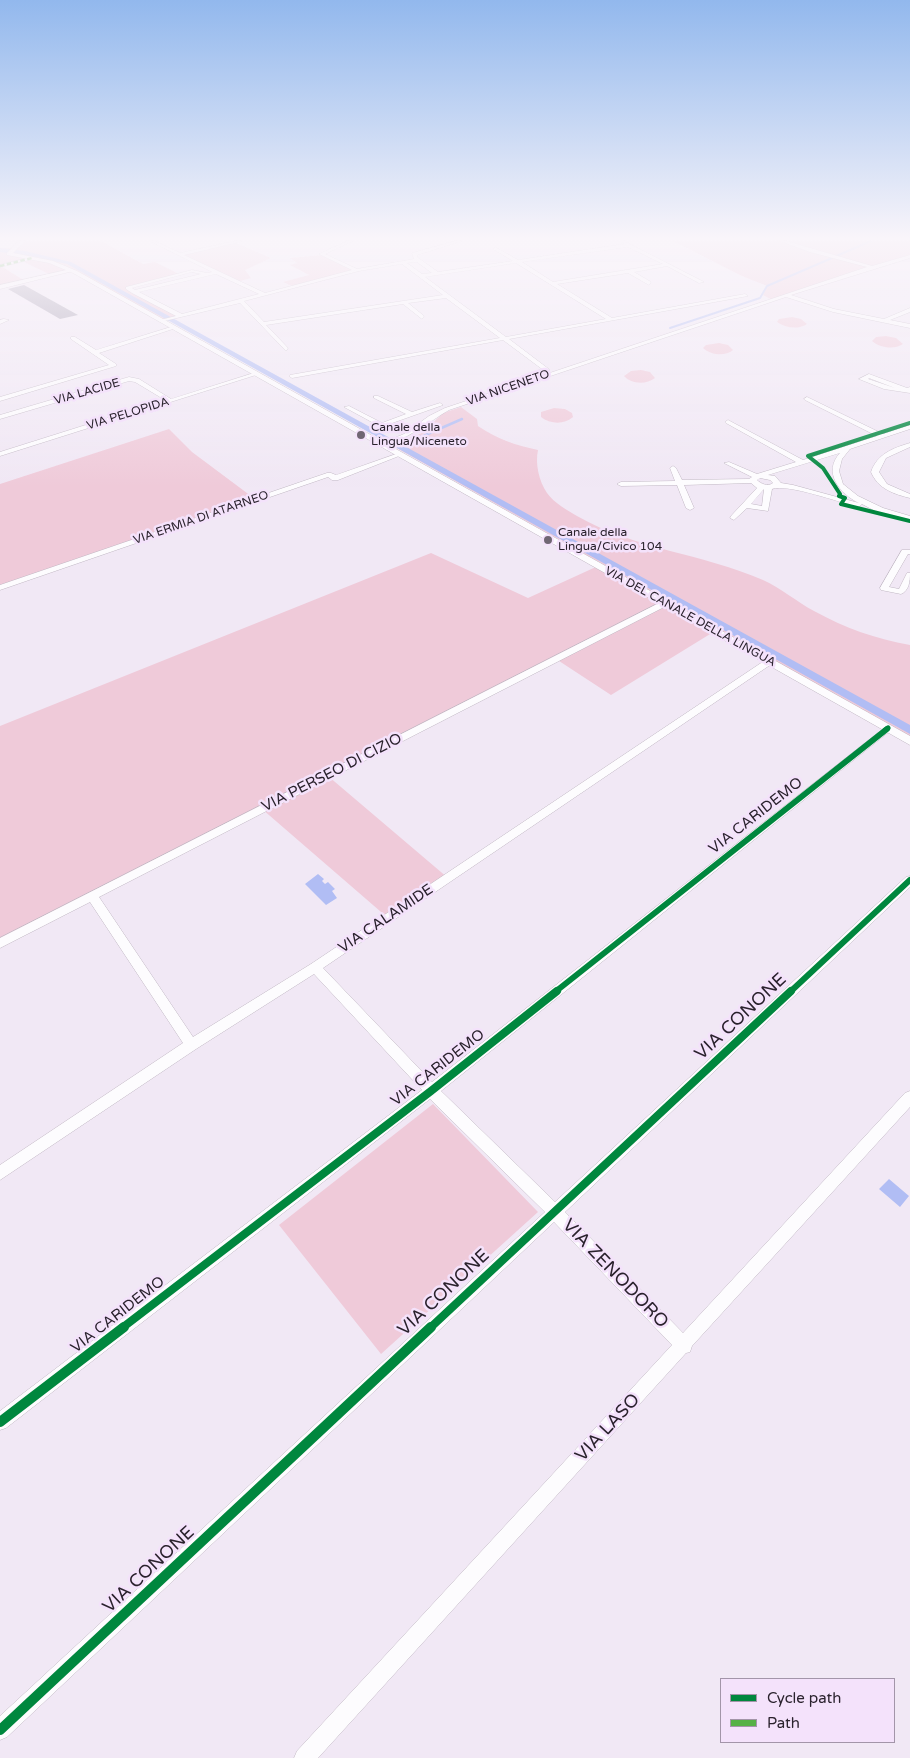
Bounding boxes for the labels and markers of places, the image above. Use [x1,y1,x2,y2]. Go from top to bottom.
place label: Canale della Lingua/Niceneto [371,421,467,449]
marker: Canale della Lingua/Niceneto [355,429,367,441]
place label: Canale della Lingua/Civico 104 [558,526,662,554]
marker: Canale della Lingua/Civico 104 [542,534,554,546]

